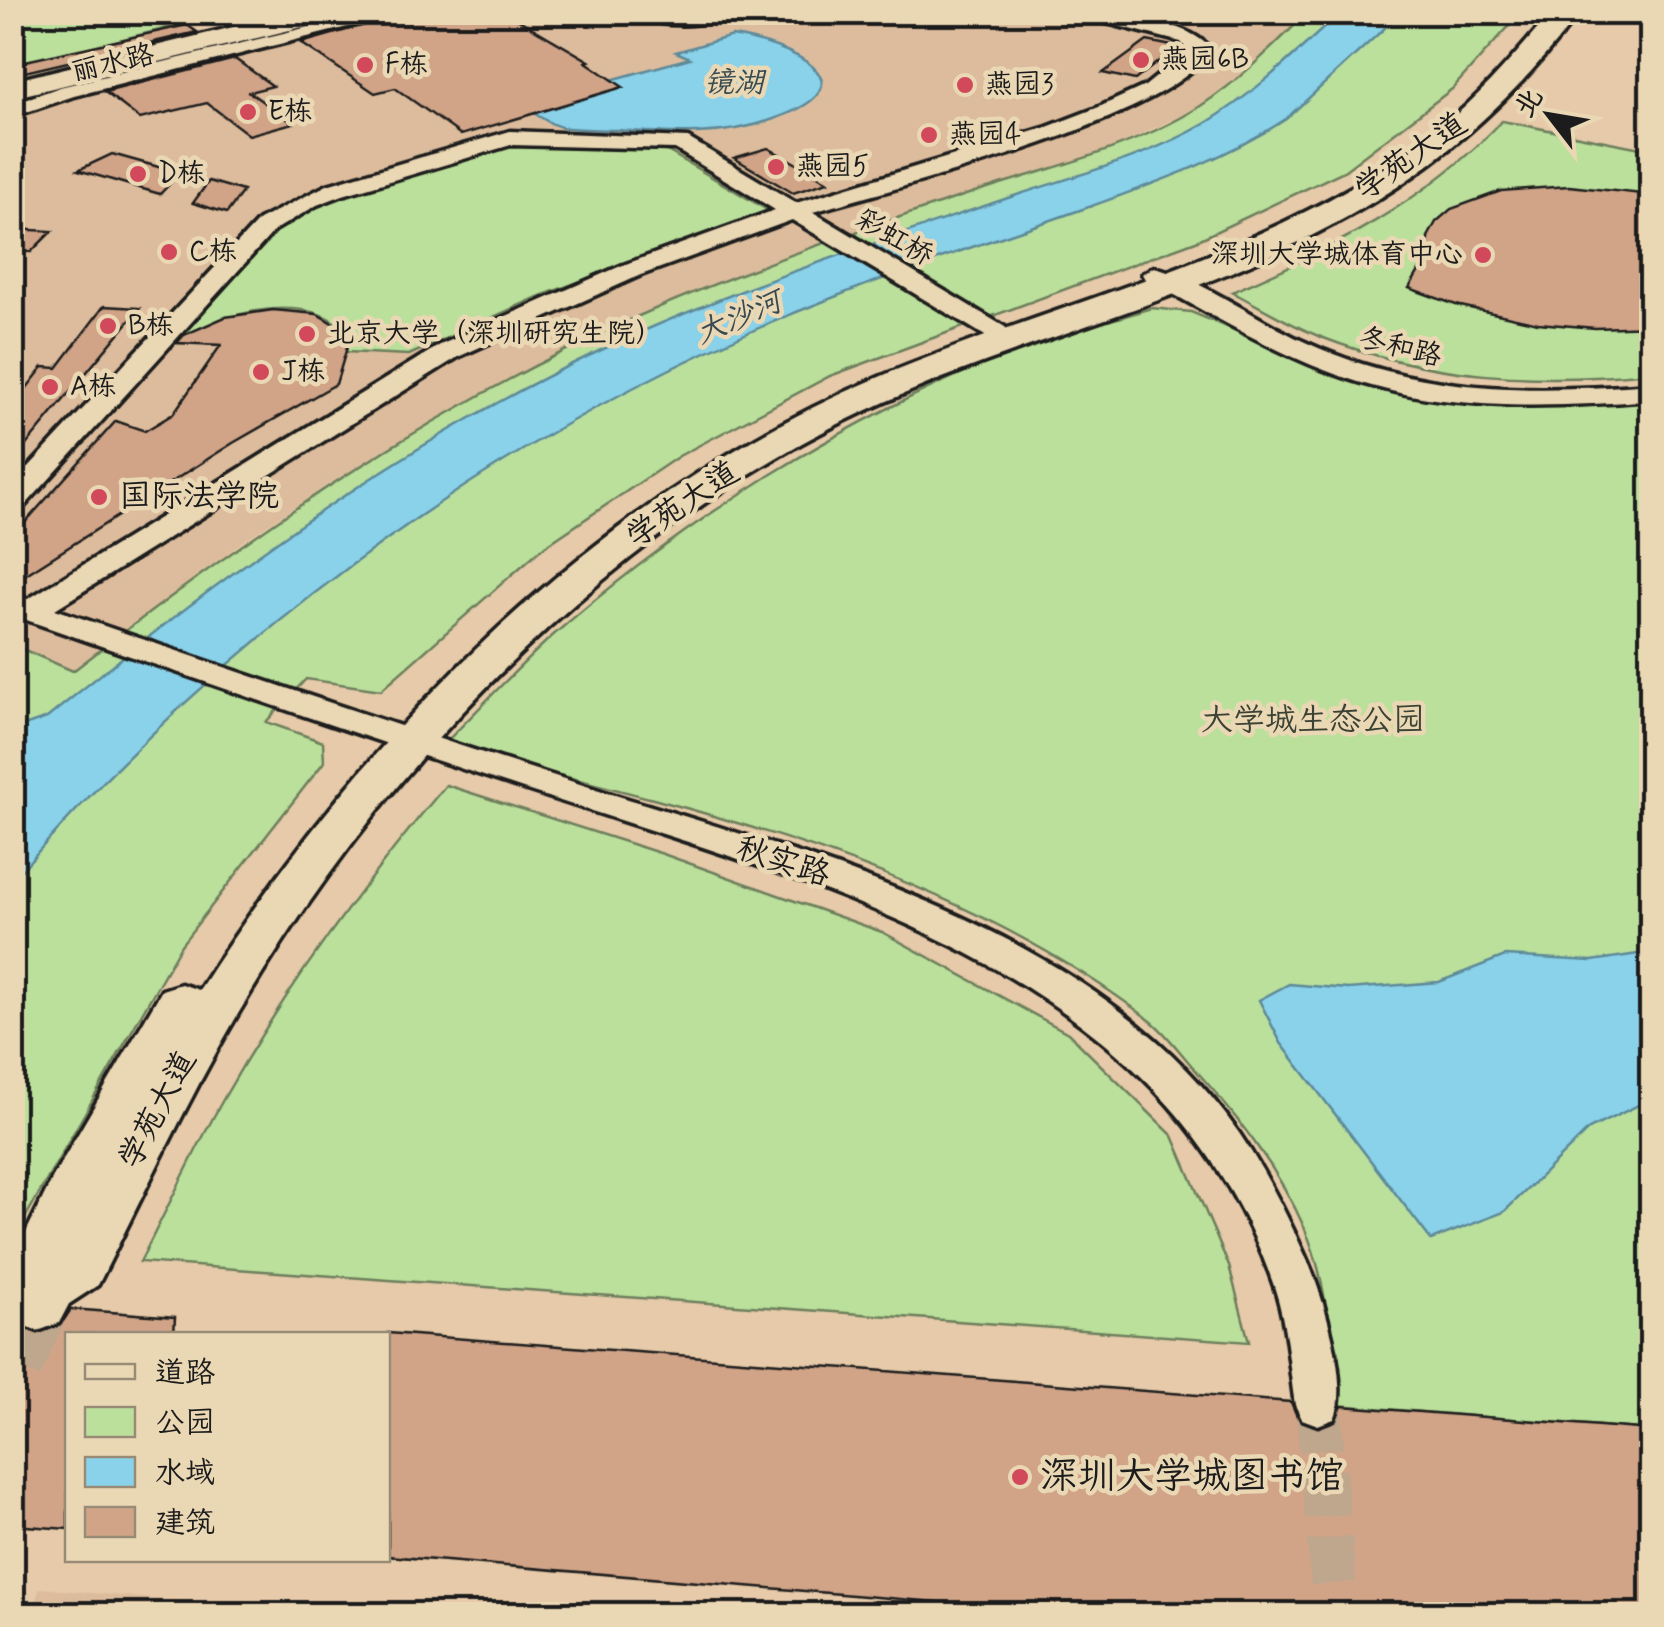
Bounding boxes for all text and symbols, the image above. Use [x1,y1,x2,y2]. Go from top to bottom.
street label: 丽水路 [68,37,158,91]
place label: 燕园6B [1161,42,1249,79]
place label: F栋 [385,47,428,84]
marker: 燕园6B [1130,49,1152,71]
marker: F栋 [354,54,376,76]
water label: 镜湖 [704,64,767,103]
north arrow [1499,65,1599,165]
place label: 燕园3 [985,67,1054,104]
marker: 燕园3 [954,74,976,96]
text: 北 [1507,82,1553,125]
place label: E栋 [268,94,312,131]
marker: E栋 [237,101,259,123]
street label: 学苑大道 [1347,103,1475,211]
place label: 燕园4 [949,117,1021,154]
marker: 燕园4 [918,124,940,146]
place label: 燕园5 [796,149,869,186]
place label: D栋 [158,156,205,193]
marker: 燕园5 [765,156,787,178]
marker: D栋 [127,163,149,185]
street label: 彩虹桥 [848,201,940,275]
place label: C栋 [189,234,237,271]
place label: 深圳大学城体育中心 [1211,237,1463,274]
marker: C栋 [158,241,180,263]
marker: 深圳大学城体育中心 [1472,244,1494,266]
water label: 大沙河 [690,281,793,354]
place label: B栋 [128,308,174,345]
marker: B栋 [97,315,119,337]
place label: 北京大学（深圳研究生院） [327,316,663,353]
street label: 冬和路 [1355,320,1445,376]
marker: 北京大学（深圳研究生院） [296,323,318,345]
place label: J栋 [281,354,325,391]
marker: J栋 [250,361,272,383]
place label: A栋 [70,369,116,406]
marker: A栋 [39,376,61,398]
street label: 学苑大道 [618,452,748,558]
place label: 国际法学院 [119,476,279,518]
marker: 国际法学院 [88,486,110,508]
park label: 大学城生态公园 [1201,700,1425,742]
street label: 秋实路 [731,827,835,897]
street label: 学苑大道 [109,1044,207,1176]
legend [65,1332,390,1562]
text: 道路 [155,1354,215,1393]
text: 公园 [155,1404,215,1443]
place label: 深圳大学城图书馆 [1040,1453,1344,1502]
text: 水域 [155,1454,215,1493]
marker: 深圳大学城图书馆 [1009,1466,1031,1488]
text: 建筑 [155,1504,215,1543]

